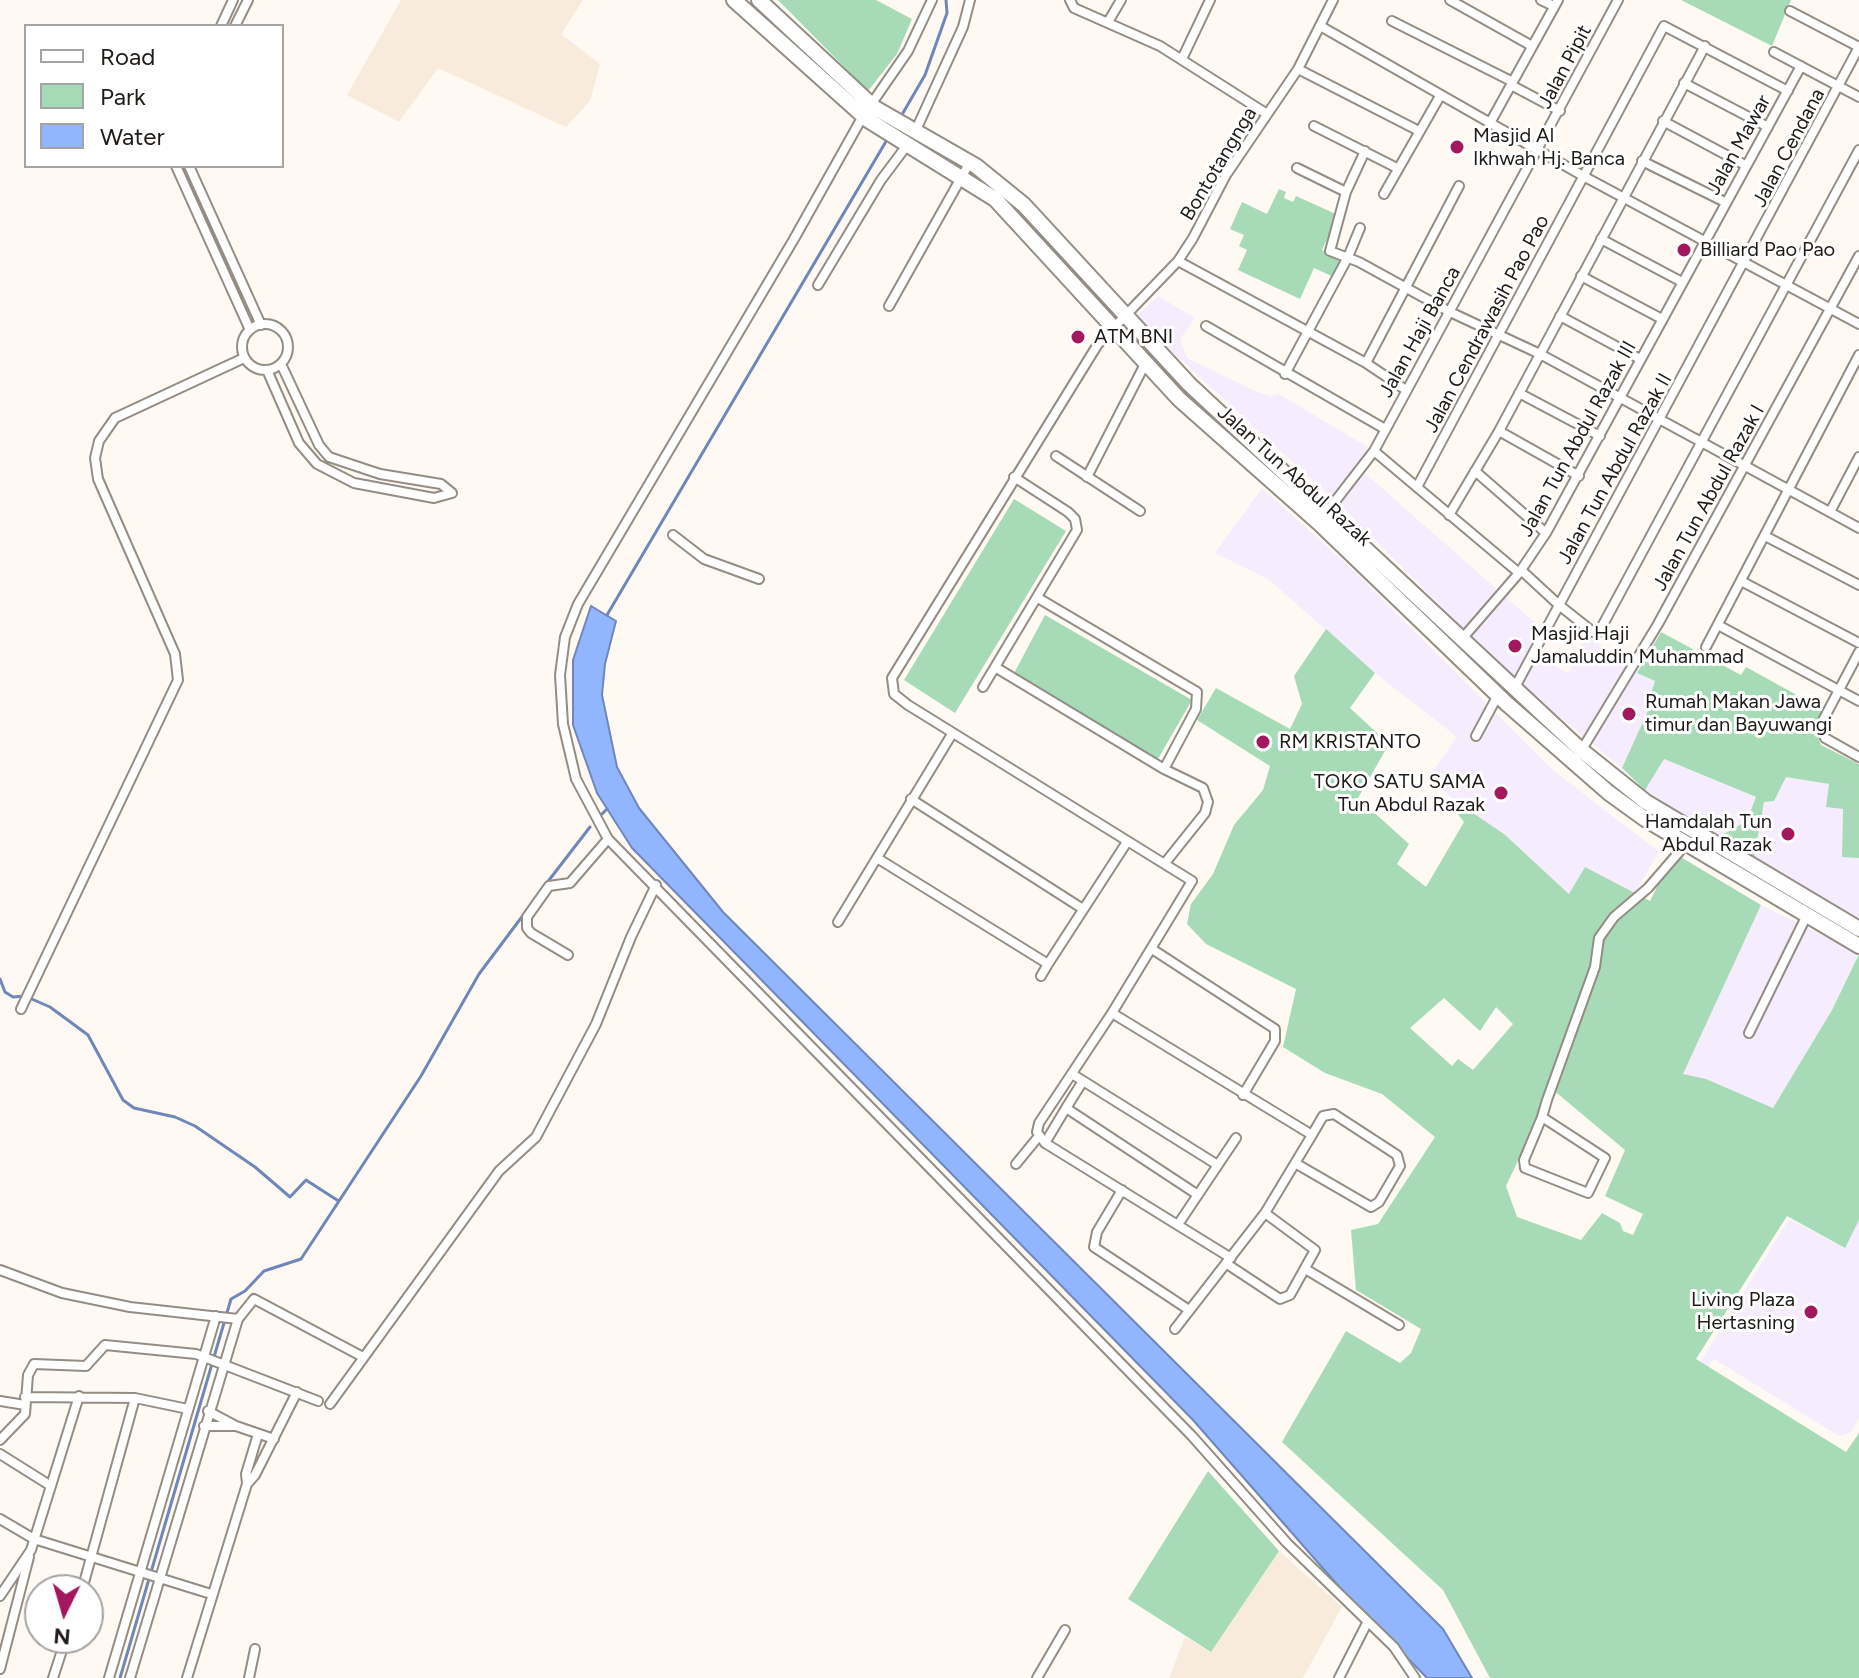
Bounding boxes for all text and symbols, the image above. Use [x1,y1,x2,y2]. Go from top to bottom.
street label: Jalan Pipit [1533,21,1597,113]
legend [24,24,284,168]
text: Road [100,42,155,71]
text: Park [100,82,146,111]
street label: Jalan Cendana [1748,85,1830,211]
street label: Jalan Mawar [1702,91,1776,199]
street label: Bontotangnga [1176,103,1262,225]
text: Water [100,122,165,151]
place label: Masjid Al Ikhwah Hj. Banca [1473,124,1625,171]
marker: Masjid Al Ikhwah Hj. Banca [1448,138,1466,156]
street label: Jalan Cendrawasih Pao Pao [1419,211,1555,437]
place label: Billiard Pao Pao [1700,238,1835,262]
marker: Billiard Pao Pao [1675,241,1693,259]
street label: Jalan Haji Banca [1374,262,1466,402]
place label: ATM BNI [1094,325,1173,349]
marker: ATM BNI [1069,328,1087,346]
street label: Jalan Tun Abdul Razak III [1514,337,1642,541]
street label: Jalan Tun Abdul Razak II [1553,369,1677,569]
street label: Jalan Tun Abdul Razak [1212,401,1376,551]
street label: Jalan Tun Abdul Razak I [1648,401,1770,595]
place label: Masjid Haji Jamaluddin Muhammad [1531,622,1744,669]
marker: Masjid Haji Jamaluddin Muhammad [1506,637,1524,655]
place label: Rumah Makan Jawa timur dan Bayuwangi [1645,690,1832,737]
marker: Rumah Makan Jawa timur dan Bayuwangi [1620,705,1638,723]
place label: RM KRISTANTO [1279,730,1421,754]
marker: RM KRISTANTO [1254,733,1272,751]
place label: TOKO SATU SAMA Tun Abdul Razak [1314,770,1485,817]
marker: TOKO SATU SAMA Tun Abdul Razak [1492,784,1510,802]
place label: Hamdalah Tun Abdul Razak [1645,810,1772,857]
marker: Hamdalah Tun Abdul Razak [1779,825,1797,843]
place label: Living Plaza Hertasning [1691,1288,1795,1335]
marker: Living Plaza Hertasning [1802,1303,1820,1321]
north arrow [24,1574,104,1654]
text: N [52,1622,72,1651]

